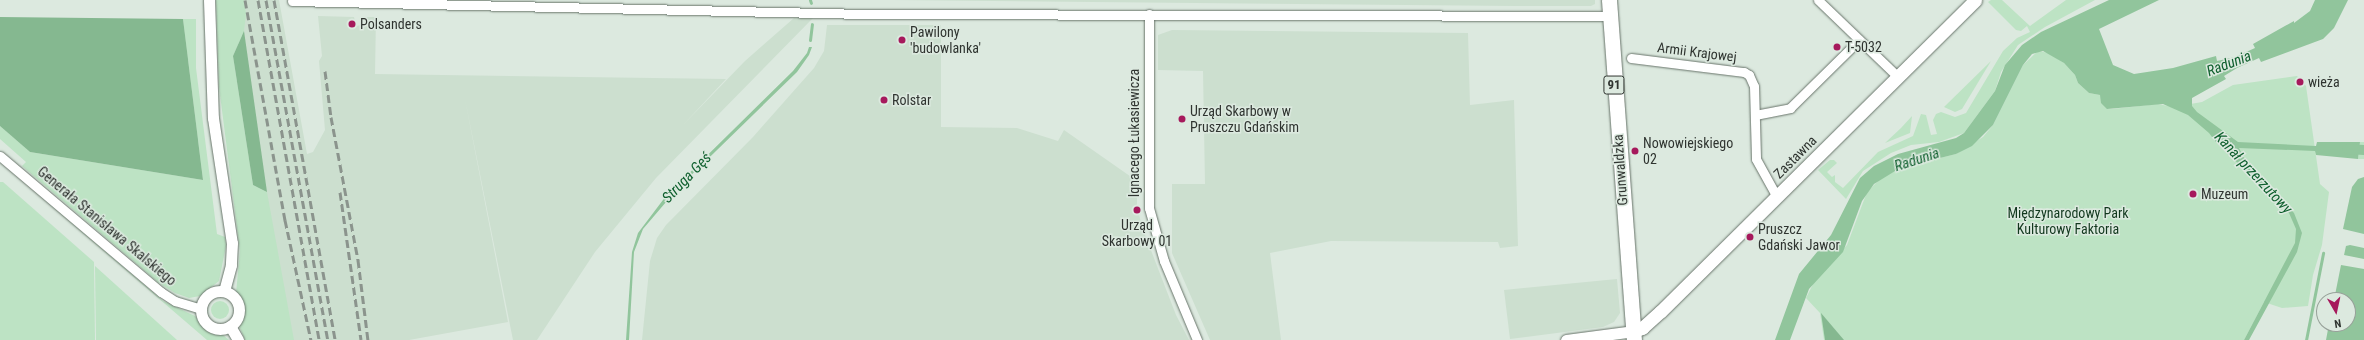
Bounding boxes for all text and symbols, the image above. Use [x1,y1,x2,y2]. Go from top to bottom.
place label: Polsanders [360,16,422,32]
marker: Polsanders [347,19,357,29]
place label: Pawilony 'budowlanka' [910,24,981,56]
marker: Pawilony 'budowlanka' [897,35,907,45]
street label: Armii Krajowej [1656,39,1738,65]
place label: T-5032 [1845,39,1882,55]
marker: T-5032 [1832,42,1842,52]
water label: Radunia [2204,47,2254,81]
street label: Ignacego Łukasiewicza [1126,69,1142,197]
road number: 91 [1603,74,1625,96]
place label: wieża [2308,74,2340,90]
marker: wieża [2295,77,2305,87]
place label: Rolstar [892,92,931,108]
marker: Rolstar [879,95,889,105]
place label: Urząd Skarbowy w Pruszczu Gdańskim [1190,103,1299,136]
marker: Urząd Skarbowy w Pruszczu Gdańskim [1177,114,1187,124]
water label: Kanał przerzutowy [2210,128,2296,218]
street label: Zastawna [1770,132,1820,182]
street label: Grunwaldzka [1609,134,1631,206]
place label: Nowowiejskiego 02 [1643,135,1733,168]
water label: Radunia [1892,144,1942,176]
marker: Nowowiejskiego 02 [1630,146,1640,156]
water label: Struga Gęś [659,149,715,207]
street label: Generała Stanisława Skalskiego [34,163,180,289]
place label: Muzeum [2201,186,2248,202]
marker: Muzeum [2188,189,2198,199]
marker: Urząd Skarbowy 01 [1132,205,1142,215]
park label: Międzynarodowy Park Kulturowy Faktoria [2008,205,2128,238]
place label: Urząd Skarbowy 01 [1102,217,1172,250]
place label: Pruszcz Gdański Jawor [1758,221,1840,254]
marker: Pruszcz Gdański Jawor [1745,232,1755,242]
north arrow [2316,292,2356,332]
text: N [2333,316,2342,330]

